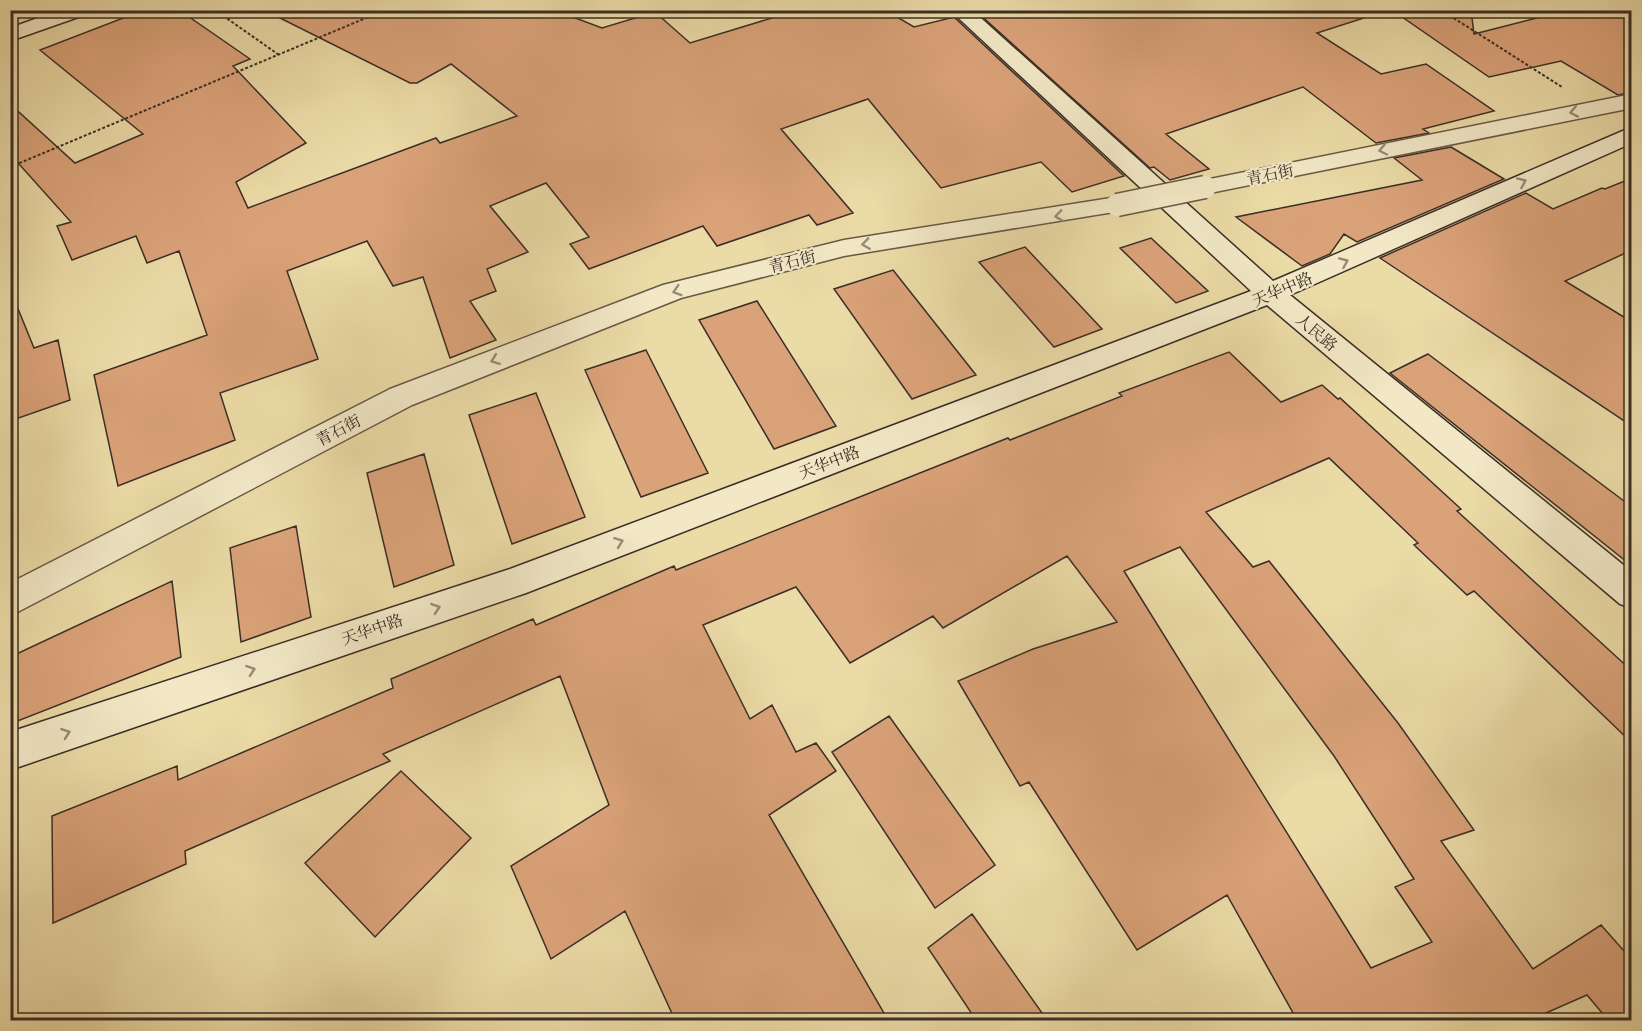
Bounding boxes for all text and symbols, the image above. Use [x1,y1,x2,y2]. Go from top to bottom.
one-way arrow [1569,105,1579,118]
one-way arrow [1378,143,1388,156]
street label: 青石街 [1245,160,1296,189]
one-way arrow [1516,178,1527,190]
one-way arrow [1055,209,1064,221]
one-way arrow [862,238,871,250]
street label: 青石街 [767,246,818,277]
one-way arrow [1338,257,1349,269]
street label: 天华中路 [1249,268,1315,311]
one-way arrow [672,284,683,296]
street label: 人民路 [1292,310,1341,355]
one-way arrow [490,353,501,366]
street label: 青石街 [313,411,364,450]
street label: 天华中路 [796,442,862,483]
one-way arrow [613,537,624,549]
one-way arrow [430,603,440,615]
street label: 天华中路 [339,610,406,649]
one-way arrow [245,665,256,678]
one-way arrow [60,727,71,740]

